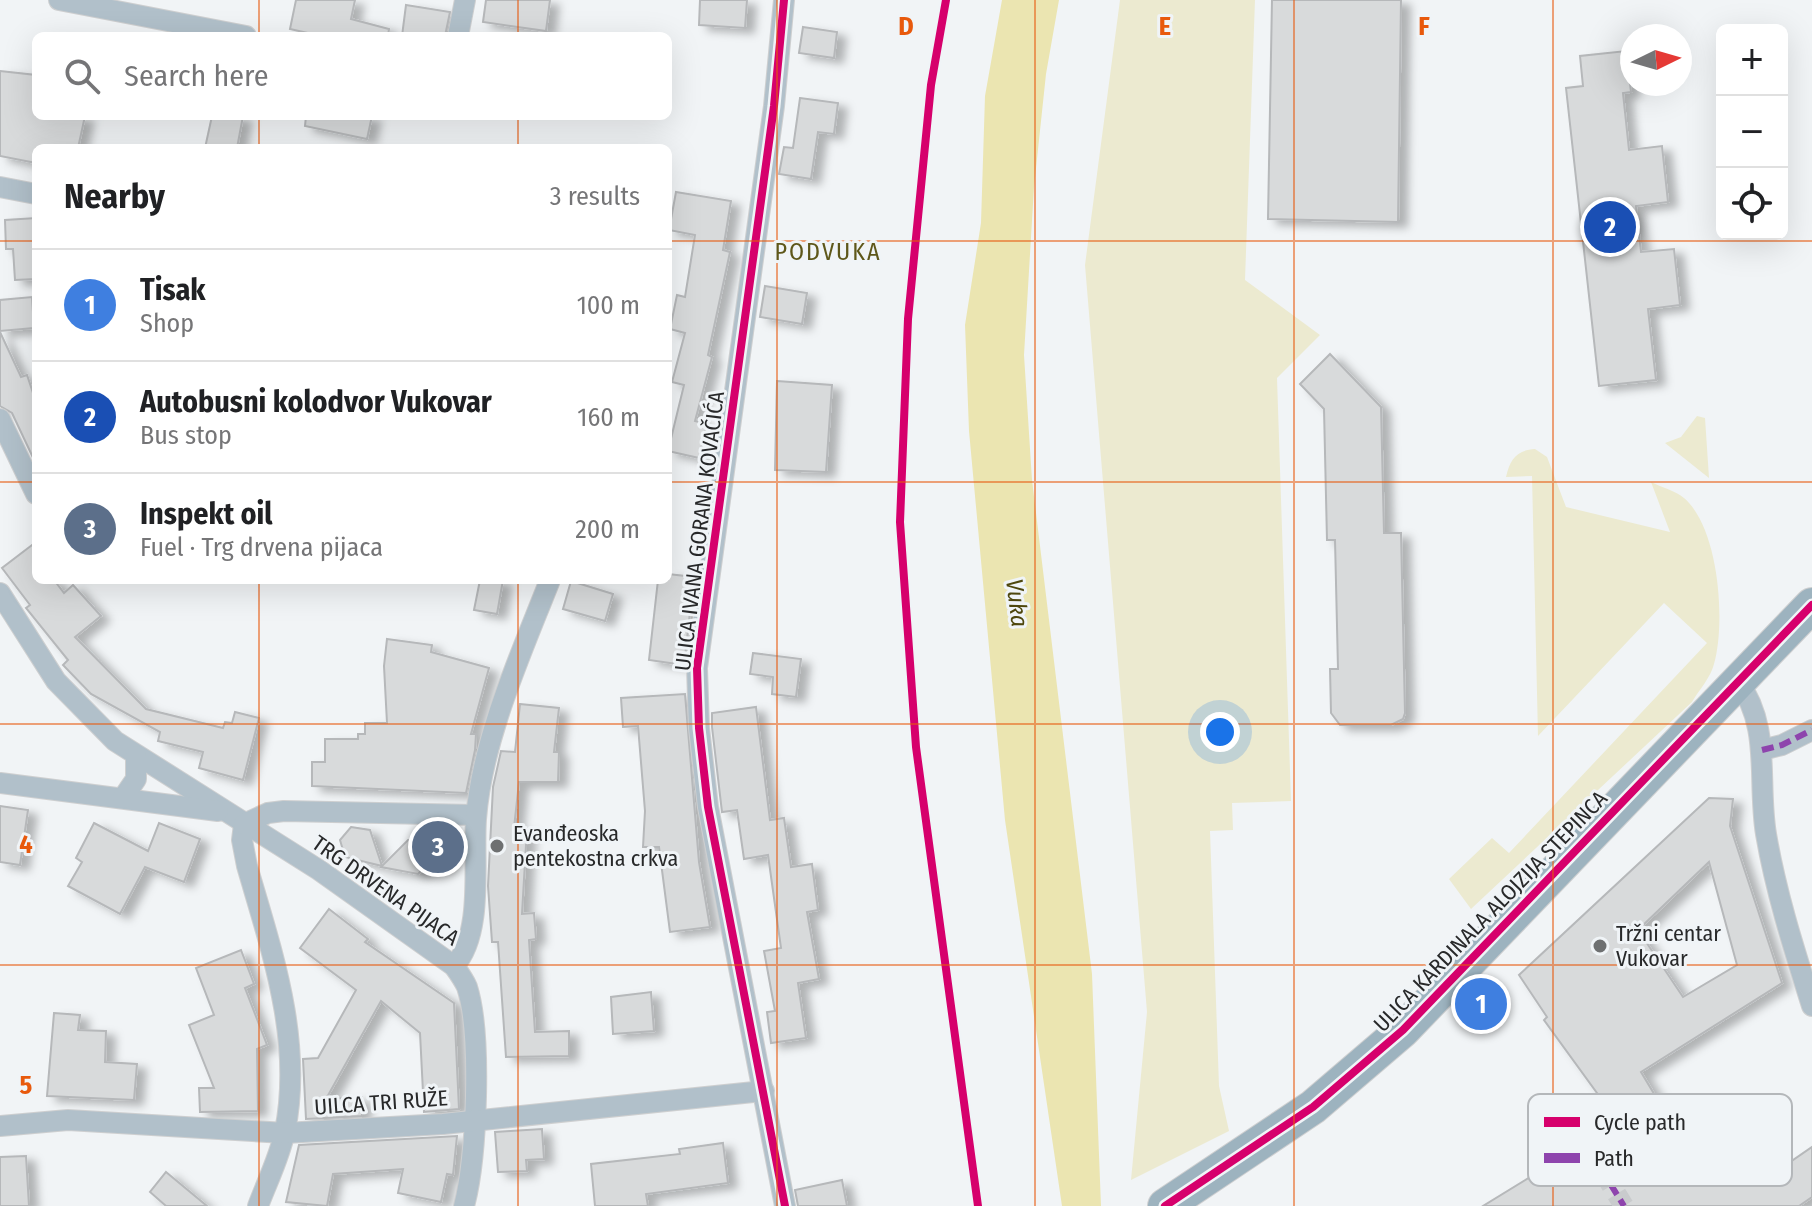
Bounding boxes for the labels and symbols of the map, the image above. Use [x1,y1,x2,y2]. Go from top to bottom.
text: D [898,11,914,42]
text: E [1159,11,1171,42]
text: F [1418,11,1430,42]
north arrow [1620,24,1692,96]
pin: 2 [1584,197,1636,257]
district label: PODVUKA [774,238,882,266]
street label: ULICA IVANA GORANA KOVAČIĆA [669,389,730,673]
water label: Vuka [1000,577,1034,629]
your location [1200,712,1240,752]
street label: ULICA KARDINALA ALOJZIJA STEPINCA [1368,785,1613,1038]
pin: 3 [412,817,464,877]
place label: Evanđeoska pentekostna crkva [513,820,678,872]
text: 4 [19,829,33,860]
street label: TRG DRVENA PIJACA [307,830,465,951]
marker: Evanđeoska pentekostna crkva [488,837,506,855]
place label: Tržni centar Vukovar [1616,920,1721,972]
marker: Tržni centar Vukovar [1591,937,1609,955]
pin: 1 [1455,974,1507,1034]
text: 5 [20,1070,33,1101]
street label: UILCA TRI RUŽE [313,1084,449,1121]
legend [1528,1094,1792,1186]
text: Cycle path [1594,1109,1686,1136]
text: Path [1594,1145,1634,1172]

